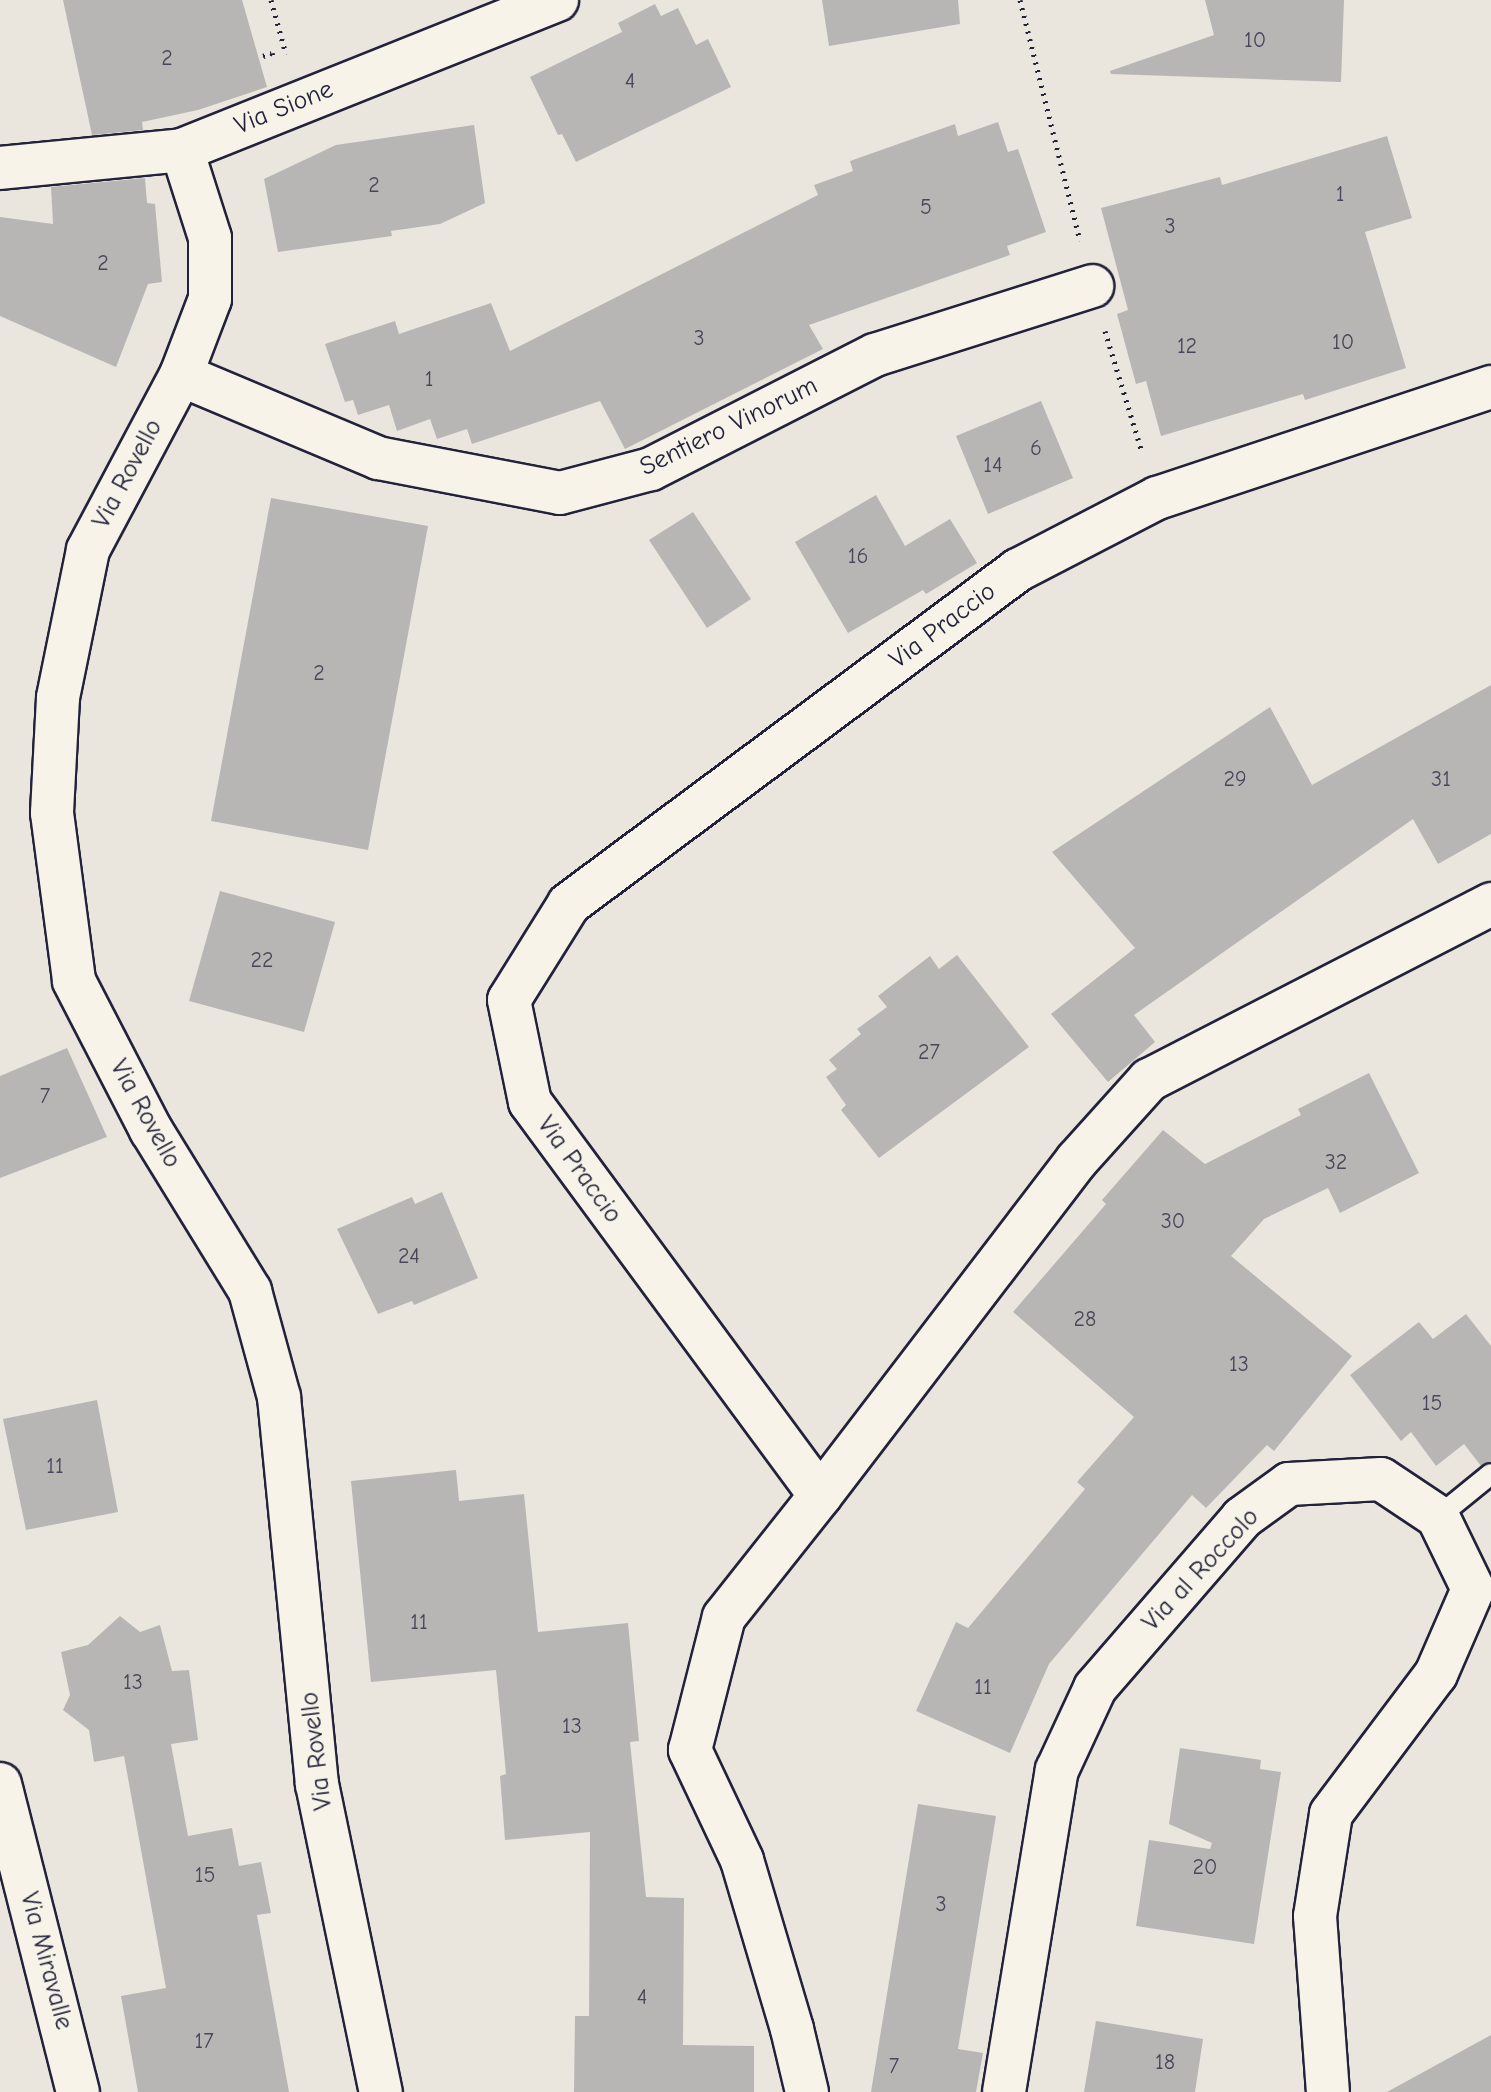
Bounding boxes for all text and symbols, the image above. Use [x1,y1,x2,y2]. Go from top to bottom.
house number: 10 [1244,28,1266,54]
house number: 2 [161,46,173,72]
house number: 4 [625,69,635,95]
street label: Via Sione [230,74,338,142]
house number: 2 [368,173,380,199]
house number: 1 [1336,182,1344,208]
house number: 5 [920,195,932,221]
house number: 3 [1164,214,1176,240]
house number: 2 [97,251,109,277]
house number: 3 [693,326,705,352]
house number: 10 [1332,330,1354,356]
house number: 12 [1177,334,1197,360]
house number: 1 [425,367,433,393]
street label: Sentiero Vinorum [635,371,823,483]
street label: Via Rovello [86,414,170,534]
house number: 6 [1030,436,1042,462]
house number: 14 [983,453,1003,479]
house number: 16 [848,544,868,570]
street label: Via Praccio [884,576,1002,676]
house number: 2 [313,661,325,687]
house number: 29 [1223,767,1247,793]
house number: 31 [1431,767,1451,793]
house number: 22 [250,948,274,974]
house number: 27 [918,1040,940,1066]
street label: Via Rovello [102,1054,188,1174]
house number: 7 [40,1084,50,1110]
street label: Via Praccio [530,1110,628,1230]
house number: 32 [1325,1150,1347,1176]
house number: 30 [1161,1209,1185,1235]
house number: 24 [398,1244,420,1270]
house number: 28 [1074,1307,1096,1333]
house number: 13 [1229,1352,1249,1378]
house number: 15 [1422,1391,1442,1417]
house number: 11 [46,1454,64,1480]
street label: Via al Roccolo [1136,1502,1266,1638]
house number: 11 [410,1610,428,1636]
house number: 13 [123,1670,143,1696]
house number: 11 [974,1675,992,1701]
street label: Via Rovello [294,1690,340,1812]
house number: 13 [562,1714,582,1740]
house number: 20 [1193,1855,1217,1881]
house number: 15 [195,1863,215,1889]
street label: Via Miravalle [13,1889,79,2033]
house number: 3 [935,1892,947,1918]
house number: 4 [637,1985,647,2011]
house number: 17 [194,2029,214,2055]
house number: 18 [1155,2050,1175,2076]
house number: 7 [889,2054,899,2080]

